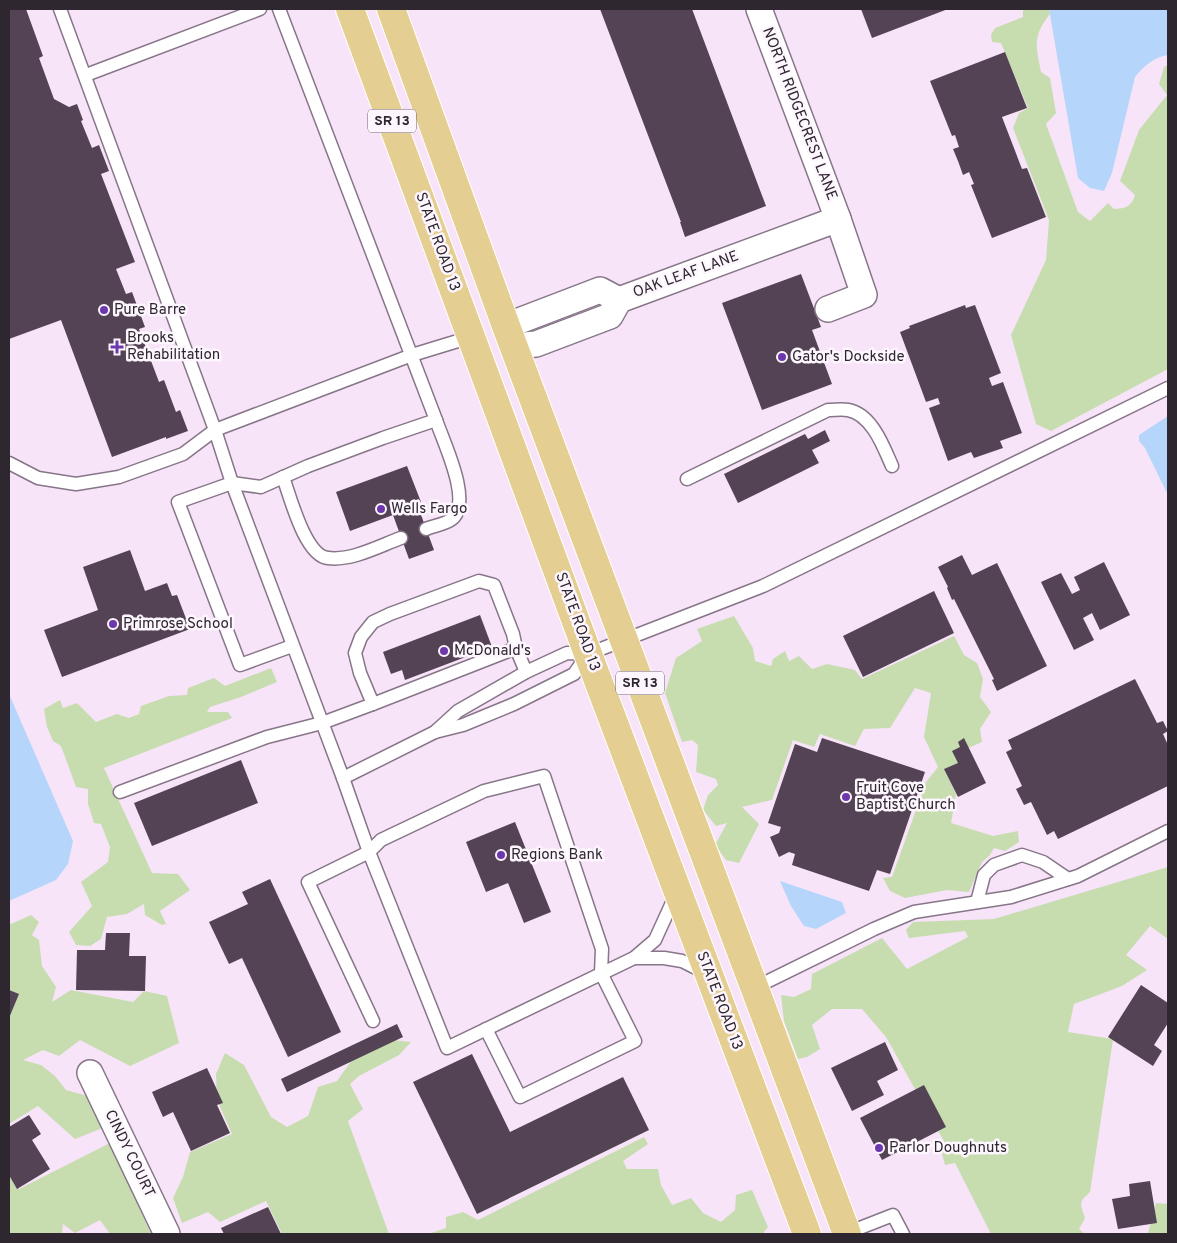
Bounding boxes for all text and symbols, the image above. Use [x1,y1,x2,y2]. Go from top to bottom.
street label: NORTH RIDGECREST LANE [757,25,841,203]
road number: SR 13 [368,110,416,132]
street label: STATE ROAD 13 [410,190,464,294]
street label: OAK LEAF LANE [631,247,741,303]
place label: Pure Barre [114,301,186,320]
marker: Pure Barre [98,304,110,316]
place label: Brooks Rehabilitation [127,329,220,365]
marker: Brooks Rehabilitation [111,341,123,353]
place label: Gator's Dockside [792,348,905,367]
marker: Gator's Dockside [776,351,788,363]
place label: Wells Fargo [391,500,467,519]
marker: Wells Fargo [375,503,387,515]
street label: STATE ROAD 13 [550,570,604,674]
place label: Primrose School [123,615,233,634]
marker: Primrose School [107,618,119,630]
place label: McDonald's [454,642,531,661]
marker: McDonald's [438,645,450,657]
road number: SR 13 [616,671,664,694]
place label: Fruit Cove Baptist Church [856,779,956,815]
marker: Fruit Cove Baptist Church [840,791,852,803]
place label: Regions Bank [511,846,603,865]
marker: Regions Bank [495,849,507,861]
street label: STATE ROAD 13 [692,949,746,1053]
street label: CINDY COURT [100,1107,158,1201]
place label: Parlor Doughnuts [889,1139,1007,1158]
marker: Parlor Doughnuts [873,1142,885,1154]

